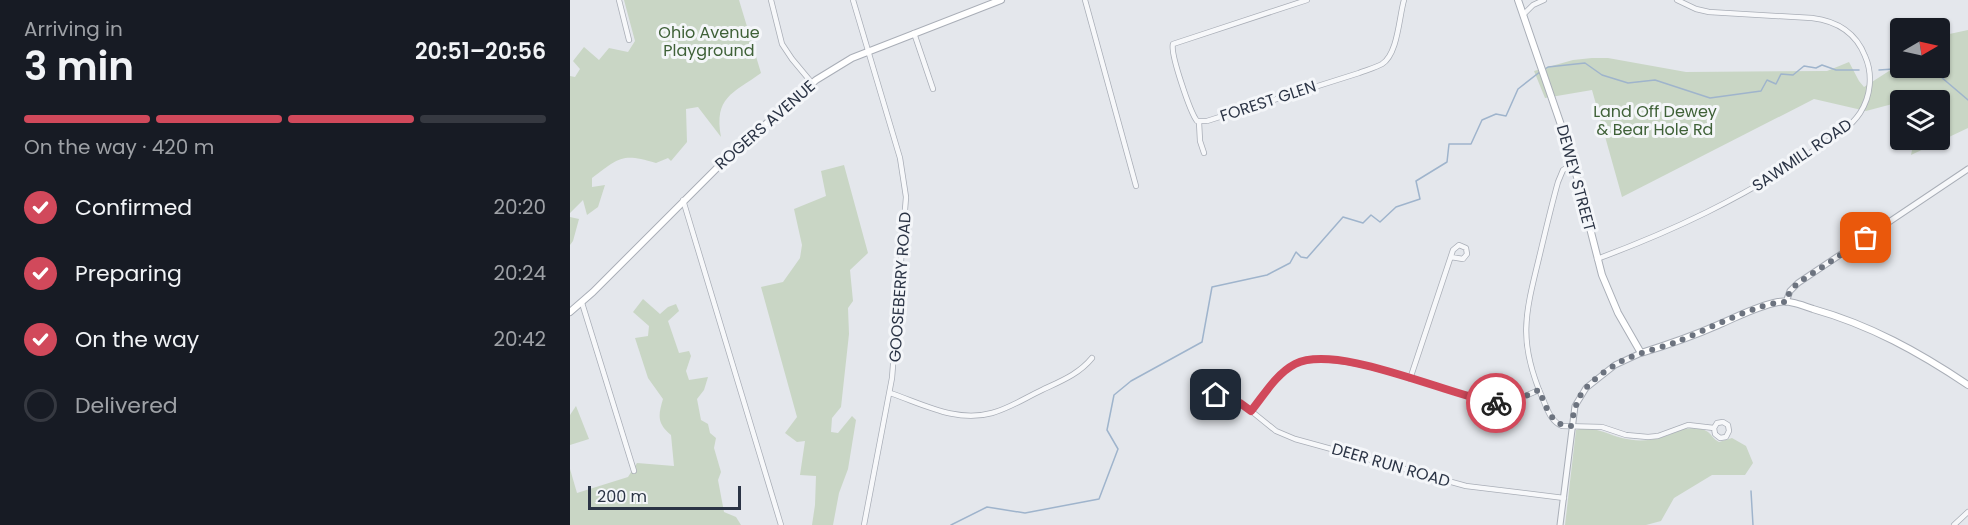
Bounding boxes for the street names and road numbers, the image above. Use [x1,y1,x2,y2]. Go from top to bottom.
street label: ROGERS AVENUE [710,75,820,175]
street label: FOREST GLEN [1217,75,1319,127]
street label: SAWMILL ROAD [1747,113,1857,197]
street label: DEWEY STREET [1551,122,1601,234]
street label: GOOSEBERRY ROAD [883,211,917,363]
street label: DEER RUN ROAD [1329,437,1453,493]

